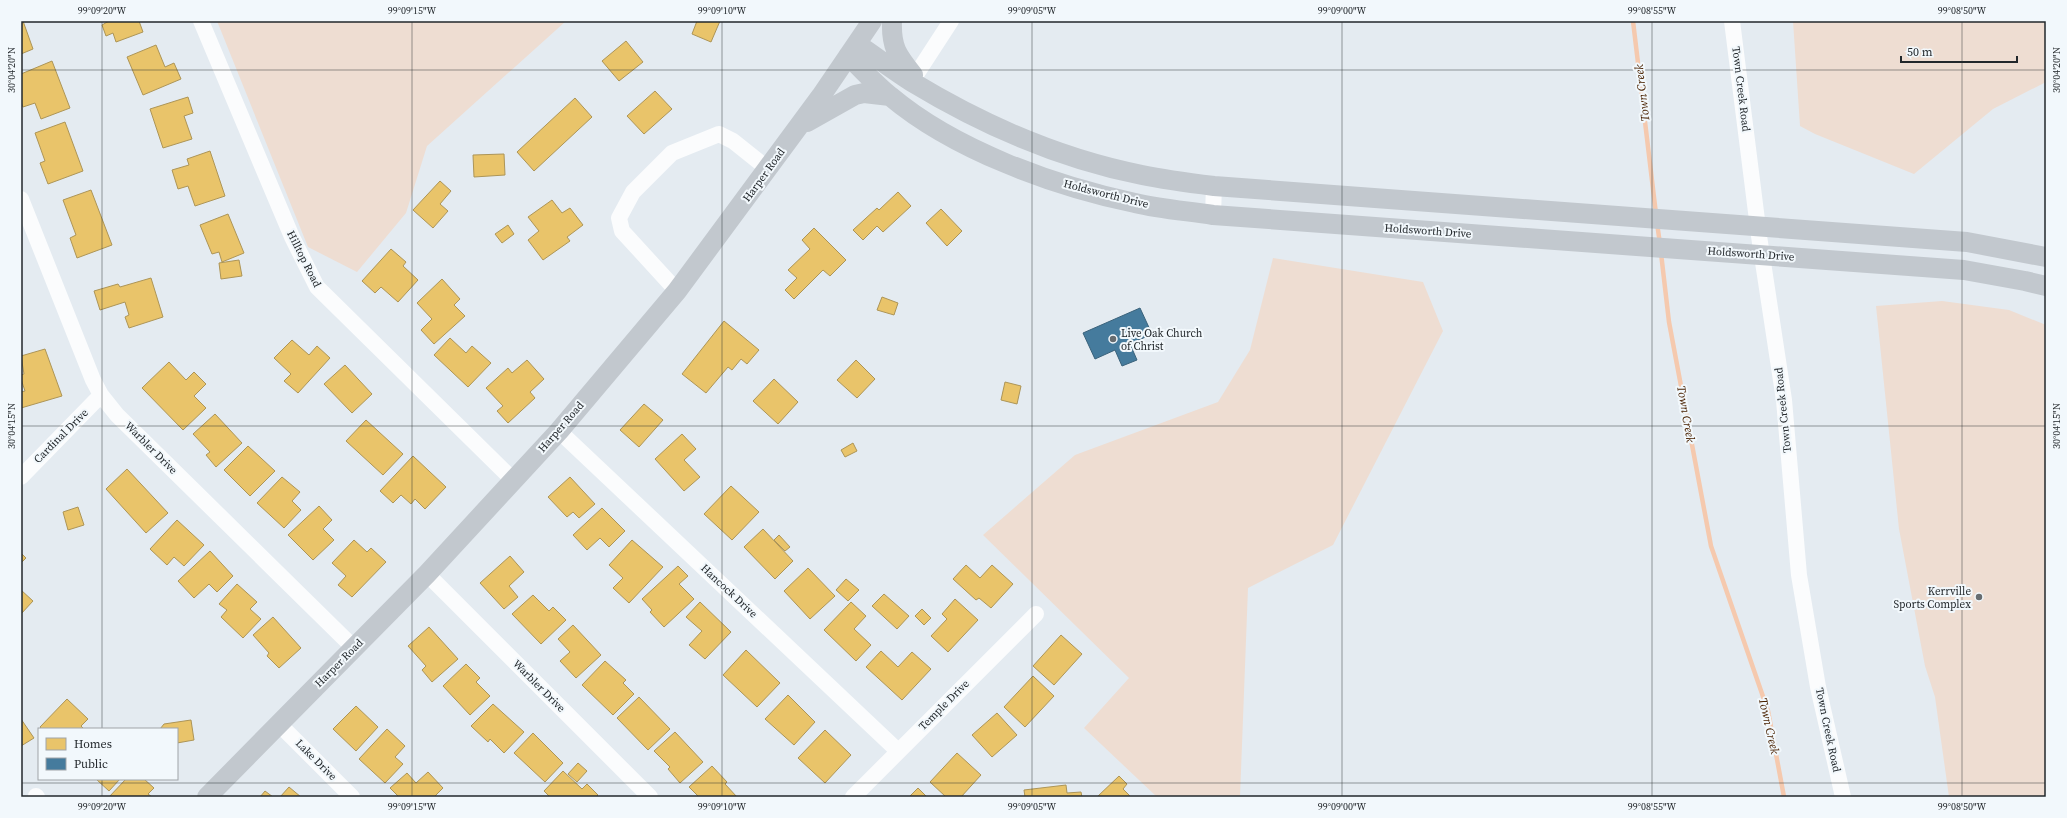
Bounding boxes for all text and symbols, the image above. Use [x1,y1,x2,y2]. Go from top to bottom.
text: 99°09'20"W [78,4,127,17]
text: 99°09'15"W [388,4,437,17]
text: 99°09'10"W [698,4,747,17]
text: 99°09'05"W [1008,4,1057,17]
text: 99°09'00"W [1318,4,1367,17]
text: 99°08'55"W [1628,4,1677,17]
text: 99°08'50"W [1938,4,1987,17]
scale bar [1901,38,2017,64]
text: 50 m [1907,44,1933,60]
street label: Town Creek Road [1728,46,1754,133]
text: 30°04'20"N [5,47,18,93]
text: 30°04'20"N [2050,47,2063,93]
water label: Town Creek [1631,63,1653,122]
street label: Harper Road [739,145,789,205]
street label: Holdsworth Drive [1062,176,1150,212]
street label: Holdsworth Drive [1384,220,1472,242]
street label: Hilltop Road [283,228,325,291]
street label: Holdsworth Drive [1707,243,1795,265]
place label: Live Oak Church of Christ [1121,326,1203,354]
marker: Live Oak Church of Christ [1108,334,1118,344]
street label: Town Creek Road [1771,366,1795,453]
water label: Town Creek [1673,384,1699,444]
street label: Harper Road [535,398,588,456]
text: 30°04'15"N [5,403,18,449]
text: 30°04'15"N [2050,403,2063,449]
street label: Cardinal Drive [31,405,92,466]
street label: Warbler Drive [121,418,181,478]
street label: Hancock Drive [697,561,761,621]
place label: Kerrville Sports Complex [1894,584,1971,612]
marker: Kerrville Sports Complex [1974,592,1984,602]
street label: Harper Road [311,635,367,691]
street label: Warbler Drive [509,656,569,716]
street label: Temple Drive [916,676,973,733]
street label: Town Creek Road [1812,687,1844,774]
water label: Town Creek [1755,696,1783,756]
legend [38,728,178,780]
text: Homes [74,736,112,752]
street label: Lake Drive [292,736,340,784]
text: Public [74,756,108,772]
text: 99°09'20"W [78,800,127,813]
text: 99°09'15"W [388,800,437,813]
text: 99°09'10"W [698,800,747,813]
text: 99°09'05"W [1008,800,1057,813]
text: 99°09'00"W [1318,800,1367,813]
text: 99°08'55"W [1628,800,1677,813]
text: 99°08'50"W [1938,800,1987,813]

